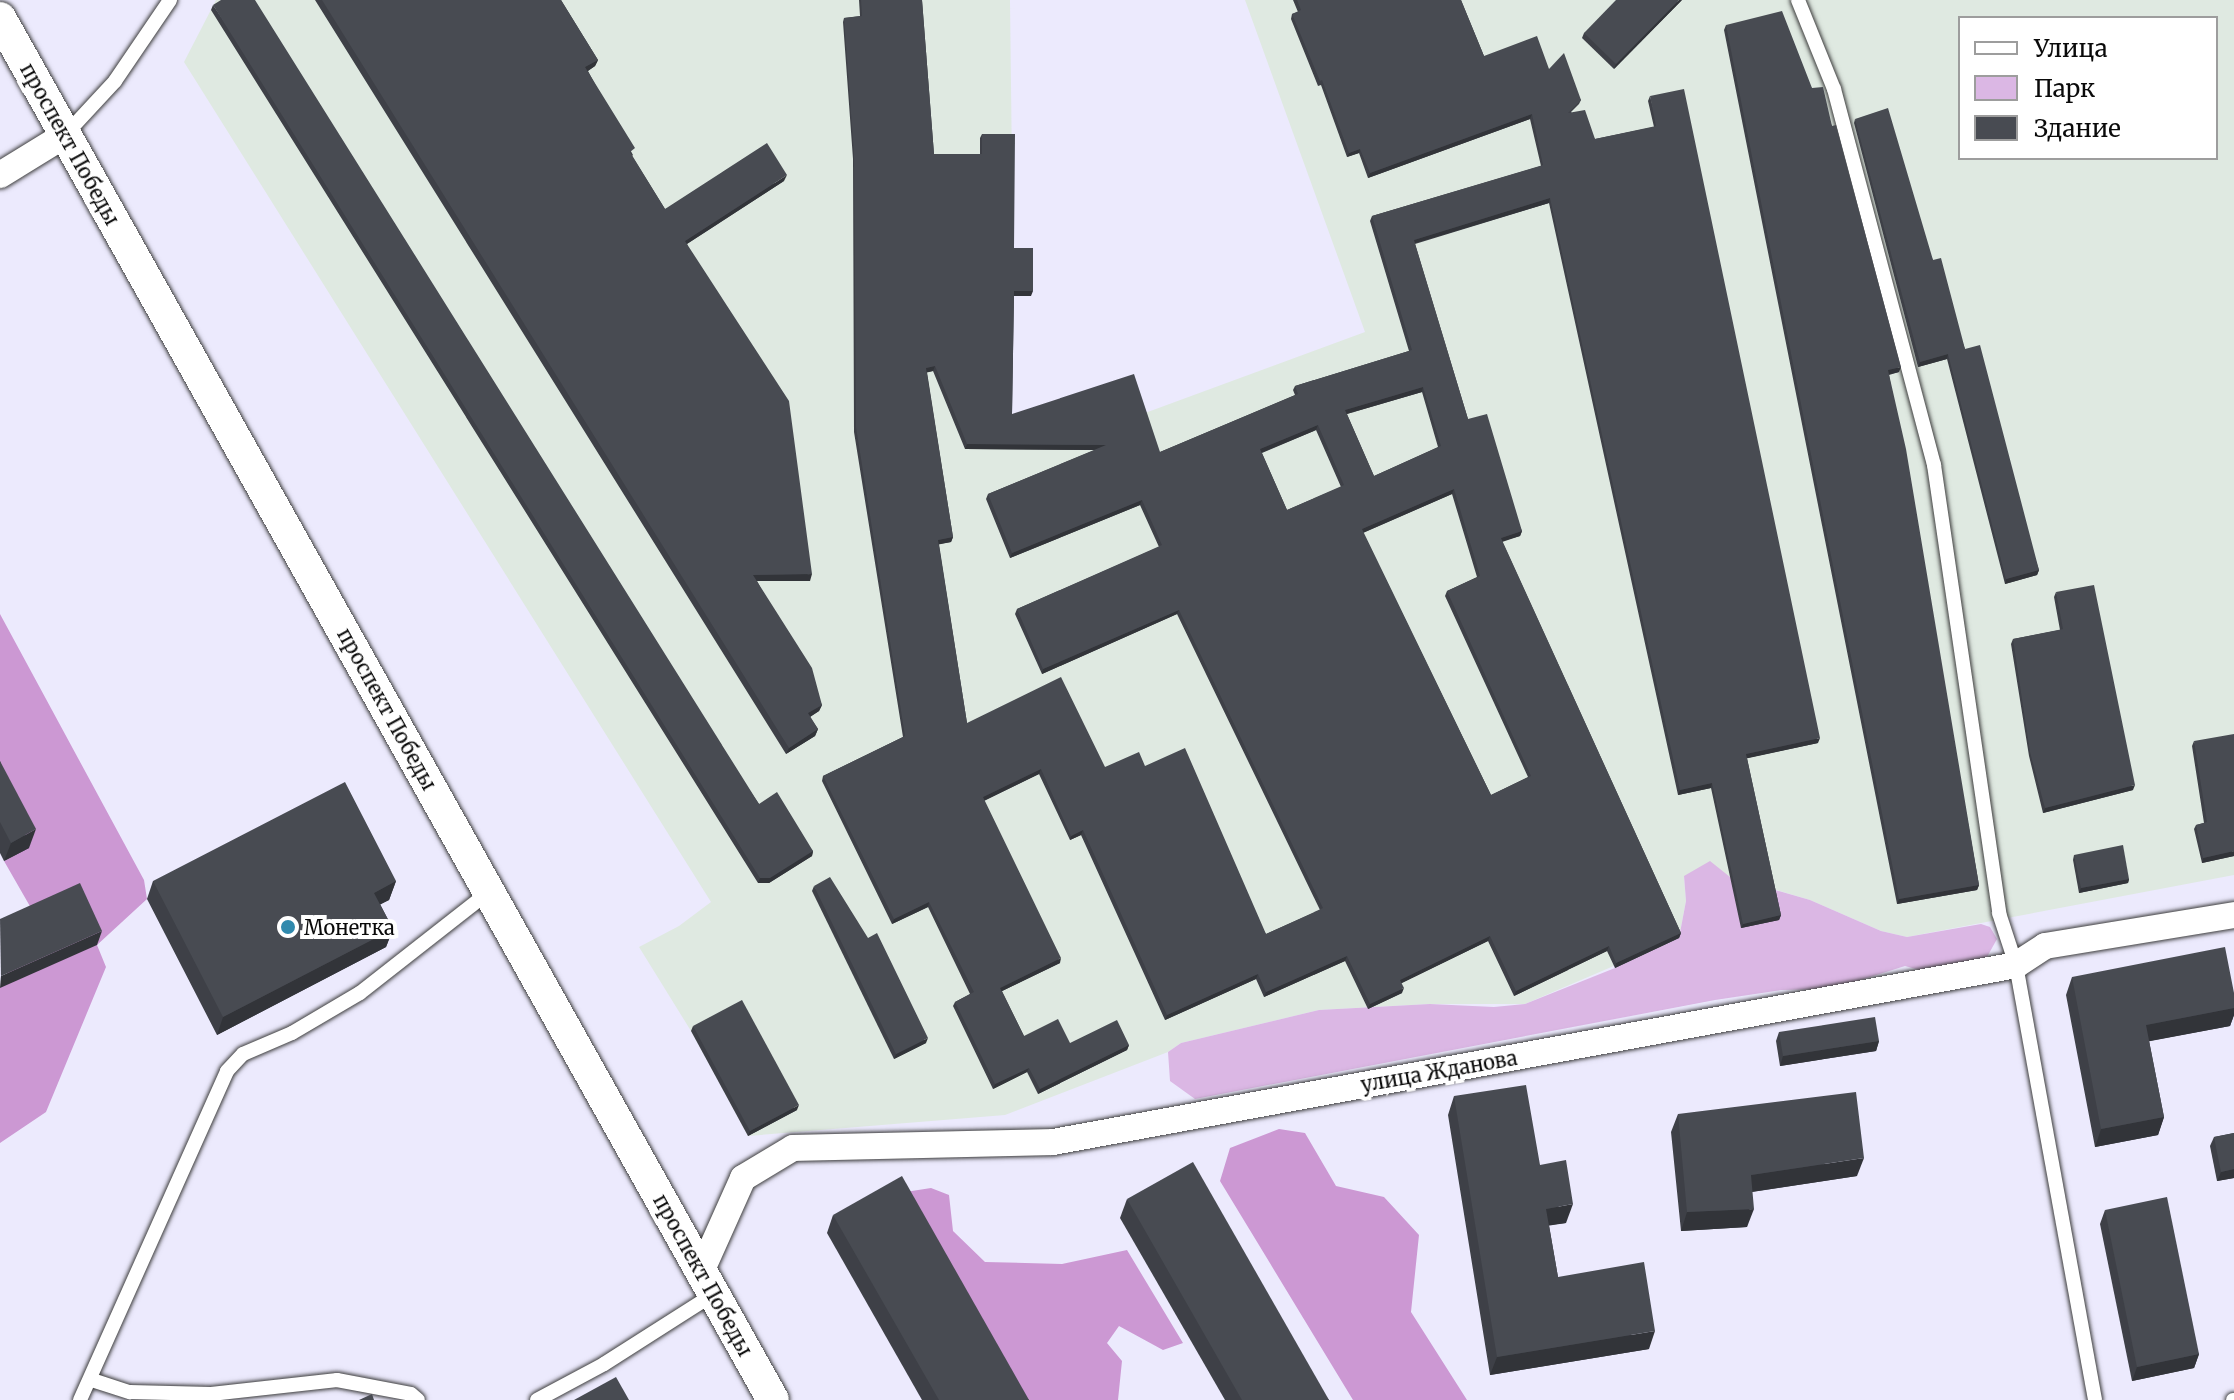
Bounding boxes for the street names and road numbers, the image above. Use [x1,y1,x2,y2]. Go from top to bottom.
street label: проспект Победы [16,59,124,229]
street label: проспект Победы [333,624,441,794]
street label: улица Жданова [1359,1045,1519,1097]
street label: проспект Победы [649,1190,757,1360]

